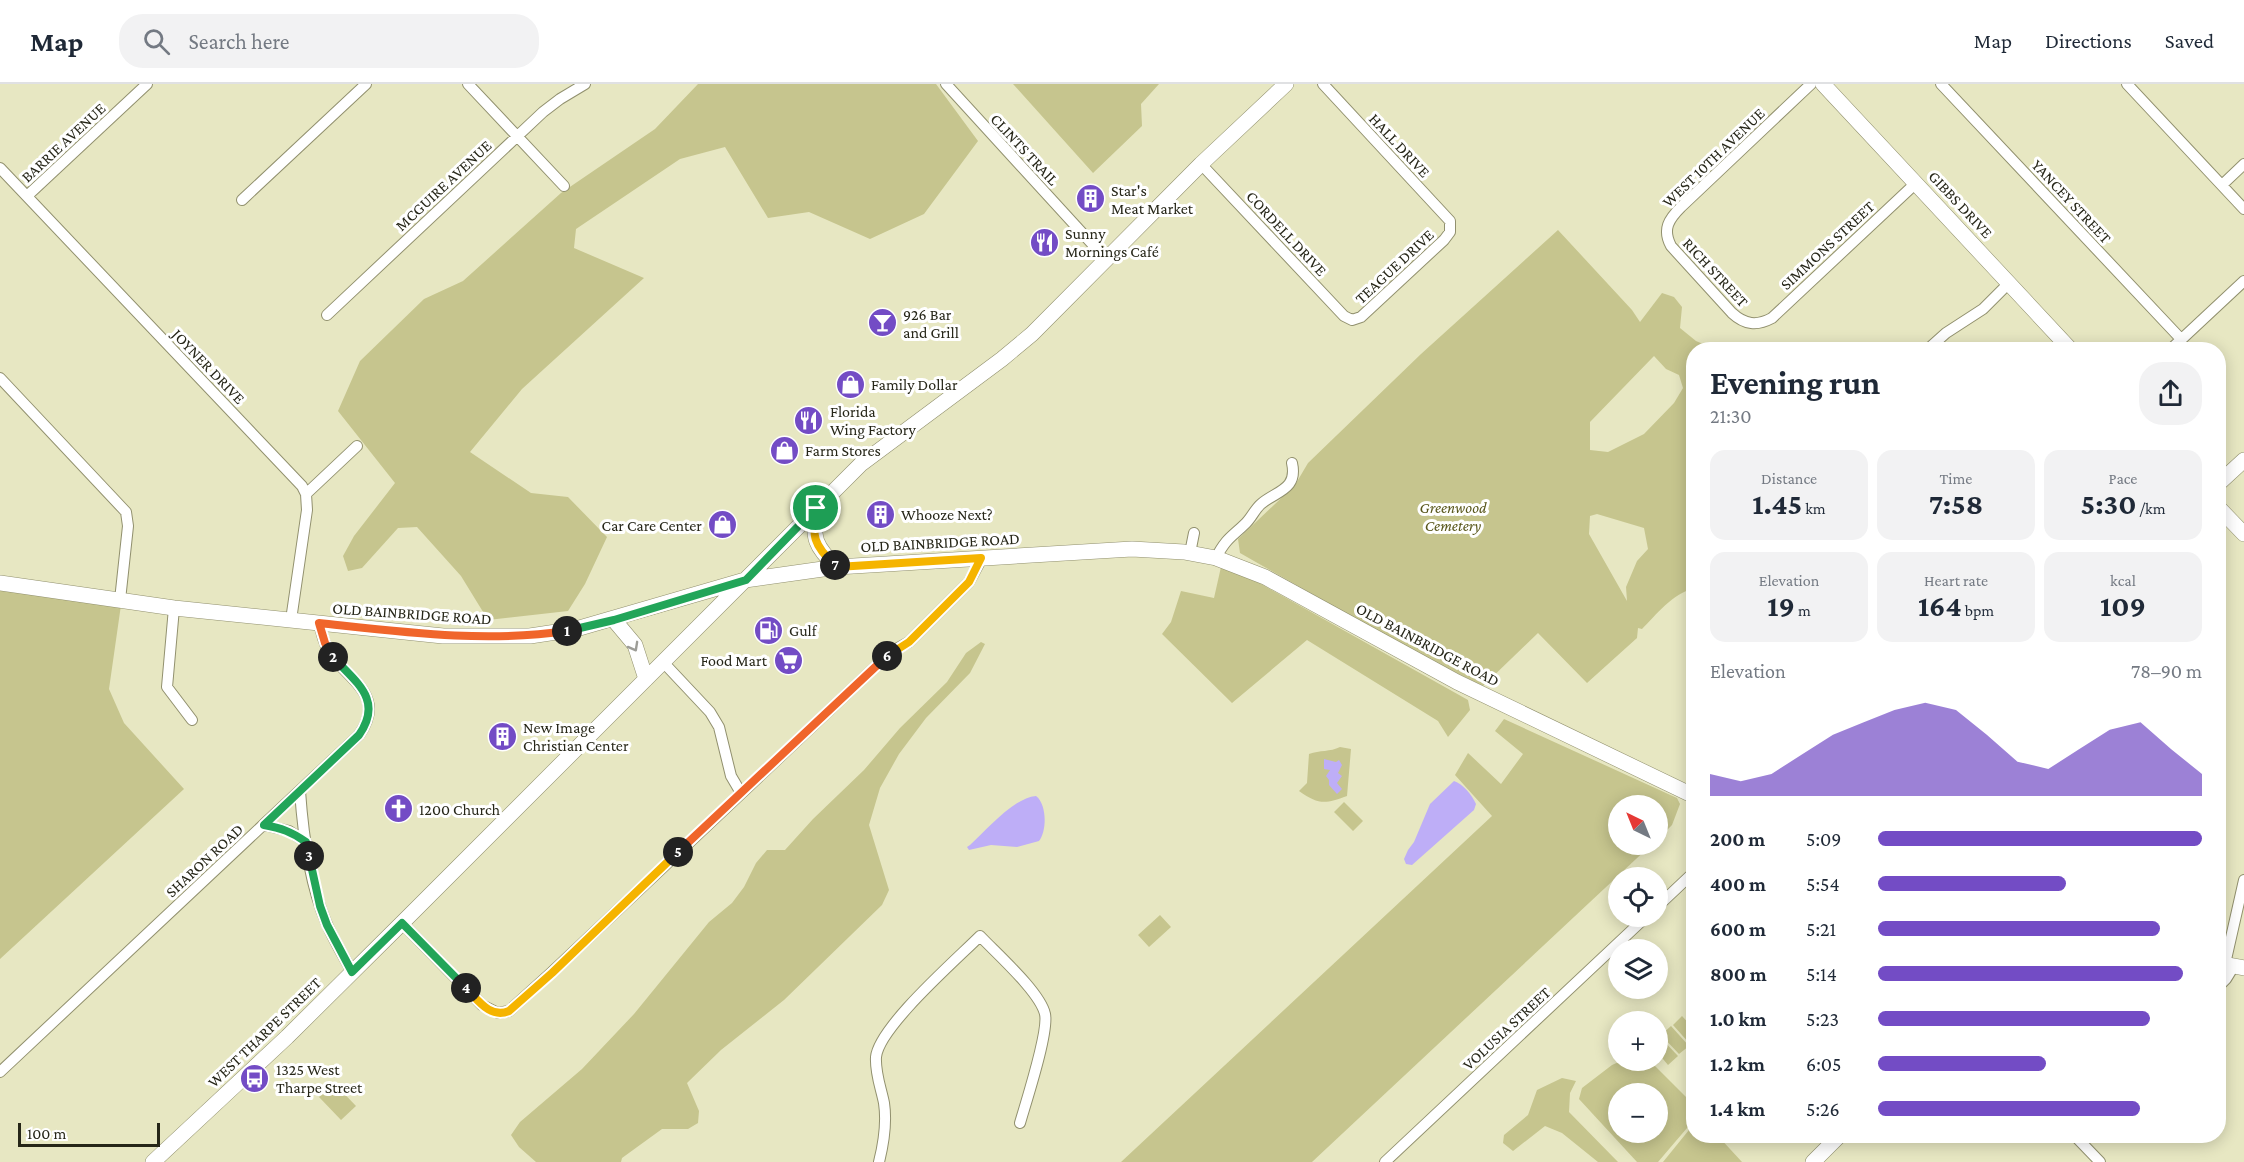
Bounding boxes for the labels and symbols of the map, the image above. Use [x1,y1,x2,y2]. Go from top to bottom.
street label: BARRIE AVENUE [18,99,109,185]
street label: WEST 10TH AVENUE [1659,104,1768,210]
street label: CLINTS TRAIL [987,110,1062,188]
street label: HALL DRIVE [1366,110,1434,181]
street label: MCGUIRE AVENUE [392,136,495,234]
street label: YANCEY STREET [2029,156,2115,247]
street label: GIBBS DRIVE [1925,167,1996,242]
place label: Star's Meat Market [1111,182,1194,217]
building icon: Star's Meat Market [1074,183,1106,215]
street label: CORDELL DRIVE [1243,188,1330,279]
street label: SIMMONS STREET [1777,197,1878,293]
place label: Sunny Mornings Café [1065,225,1159,261]
restaurant icon: Sunny Mornings Café [1028,226,1060,258]
street label: TEAGUE DRIVE [1352,226,1437,307]
street label: RICH STREET [1680,234,1752,310]
place label: 926 Bar and Grill [903,306,959,341]
bar icon: 926 Bar and Grill [866,307,898,339]
street label: JOYNER DRIVE [167,324,249,408]
shop icon: Family Dollar [834,368,866,400]
place label: Family Dollar [871,376,958,394]
place label: Florida Wing Factory [830,403,916,439]
restaurant icon: Florida Wing Factory [793,404,825,436]
shop icon: Farm Stores [768,434,800,466]
place label: Farm Stores [805,442,881,459]
pin [790,482,841,533]
building icon: Whooze Next? [864,498,896,530]
park label: Greenwood Cemetery [1420,499,1487,535]
place label: Whooze Next? [901,506,993,523]
shop icon: Car Care Center [707,509,739,541]
place label: Car Care Center [602,517,702,534]
street label: OLD BAINBRIDGE ROAD [860,530,1020,555]
pin: 7 [820,550,850,580]
street label: OLD BAINBRIDGE ROAD [332,599,492,628]
street label: OLD BAINBRIDGE ROAD [1353,599,1502,689]
fuel station icon: Gulf [752,614,784,646]
pin: 1 [552,616,582,646]
place label: Gulf [789,622,818,639]
one-way arrow [627,641,639,651]
pin: 6 [872,641,902,671]
pin: 2 [318,642,348,672]
supermarket icon: Food Mart [772,644,804,676]
place label: Food Mart [701,652,768,669]
place label: New Image Christian Center [523,719,629,754]
building icon: New Image Christian Center [486,720,518,752]
church icon: 1200 Church [382,793,414,825]
north arrow [1608,795,1668,855]
place label: 1200 Church [419,801,500,818]
street label: SHARON ROAD [162,820,246,900]
pin: 5 [663,837,693,867]
pin: 3 [294,841,324,871]
pin: 4 [451,973,481,1003]
street label: WEST THARPE STREET [204,974,325,1091]
street label: VOLUSIA STREET [1459,983,1554,1073]
place label: 1325 West Tharpe Street [276,1061,363,1097]
bus stop icon: 1325 West Tharpe Street [239,1062,271,1094]
scale bar [18,1120,160,1148]

